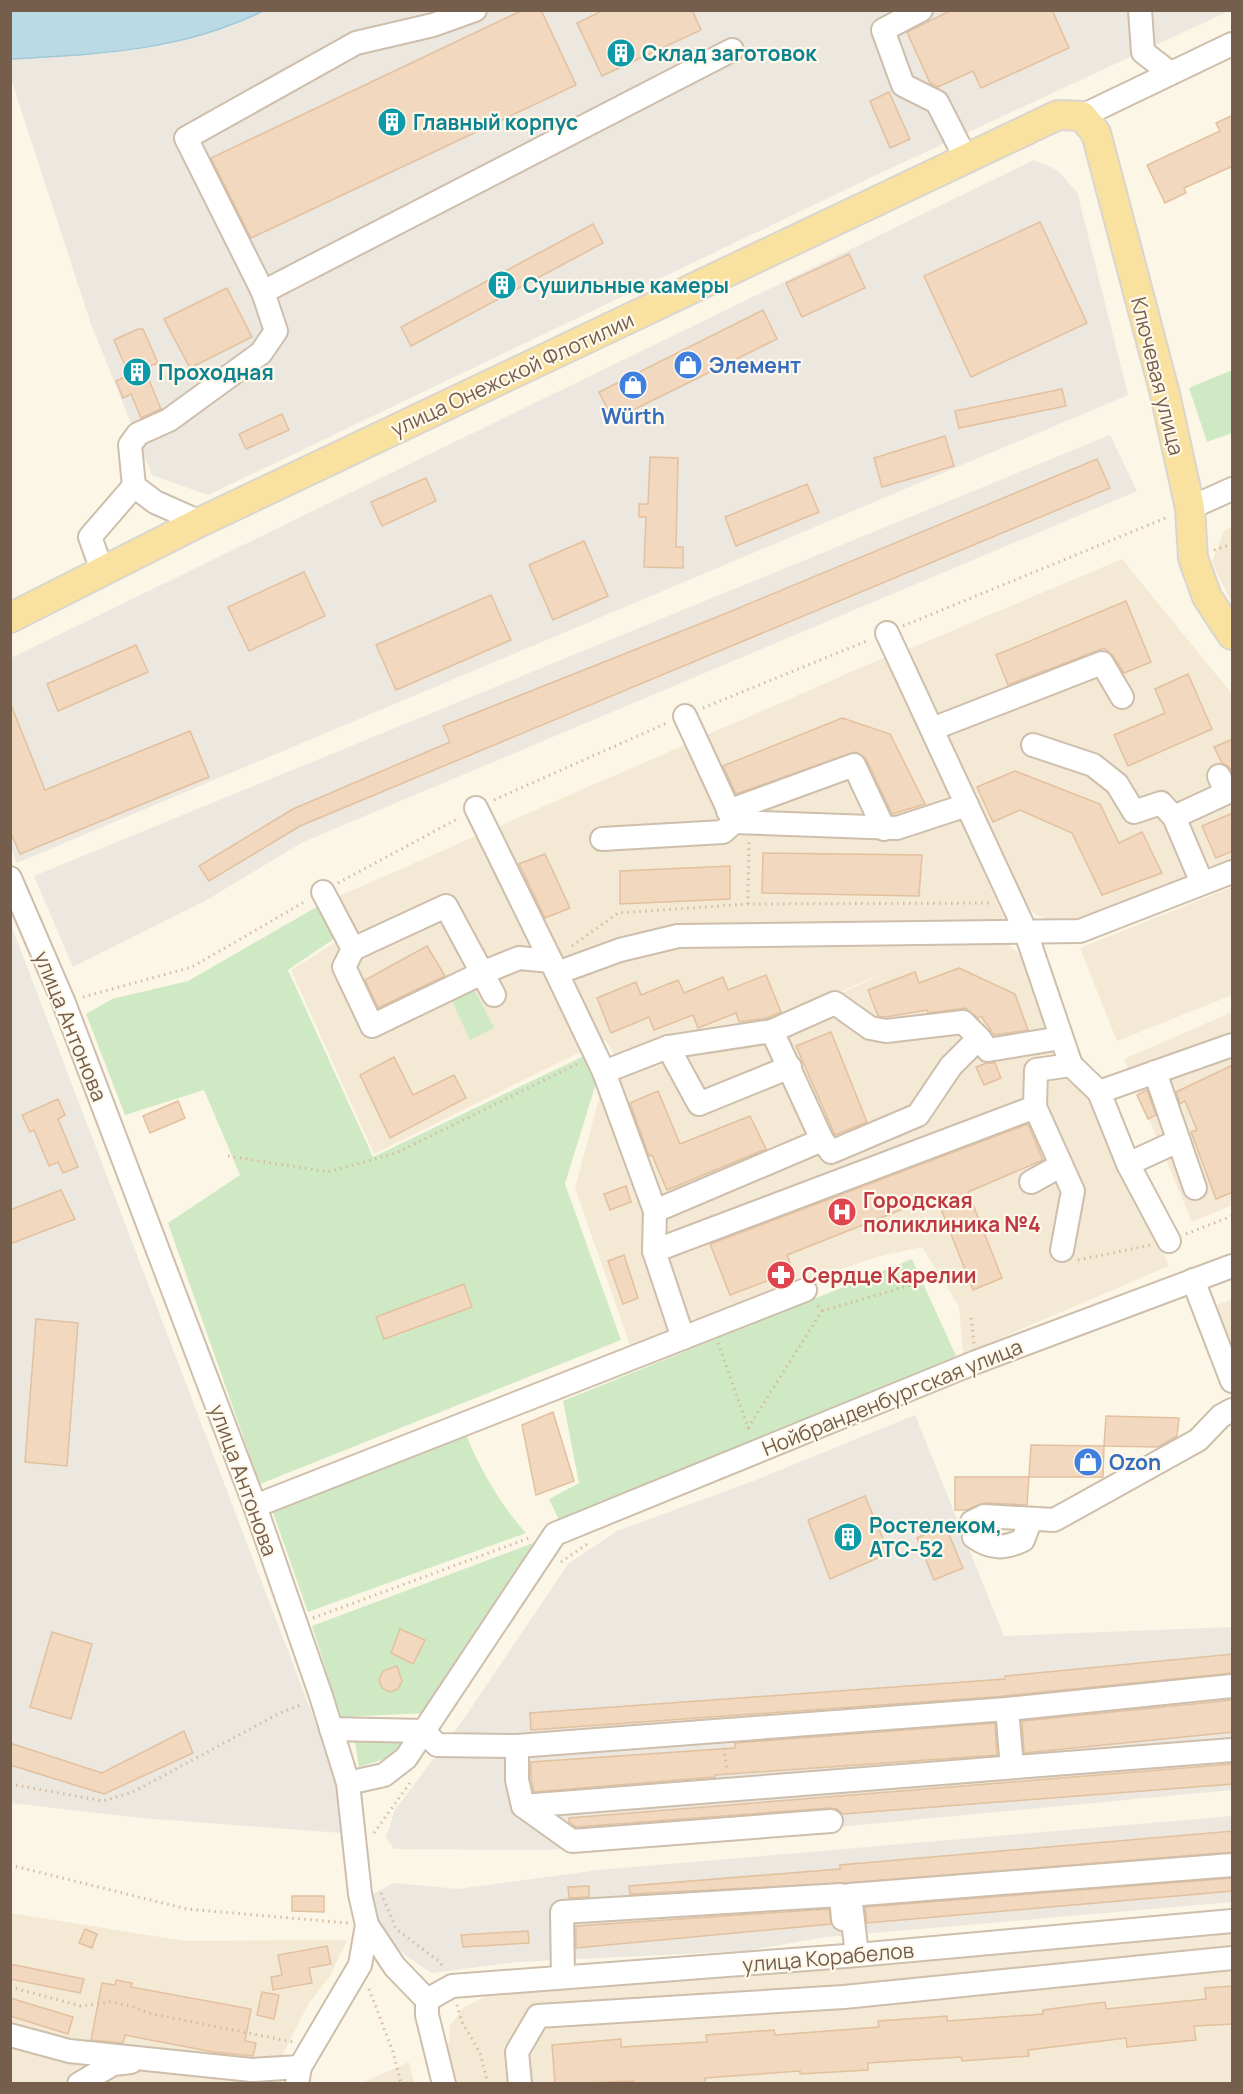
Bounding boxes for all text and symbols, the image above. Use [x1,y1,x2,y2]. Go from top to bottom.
building icon: Склад заготовок [605,37,637,69]
place label: Склад заготовок [642,39,817,67]
building icon: Главный корпус [376,106,408,138]
place label: Главный корпус [413,108,578,136]
building icon: Сушильные камеры [486,269,518,301]
place label: Сушильные камеры [523,271,729,299]
street label: Ключевая улица [1125,294,1191,458]
street label: улица Онежской Флотилии [386,305,638,443]
shop icon: Элемент [672,349,704,381]
place label: Элемент [709,351,801,379]
building icon: Проходная [121,356,153,388]
place label: Проходная [158,358,274,386]
shop icon: Würth [617,369,649,401]
place label: Würth [601,402,665,430]
street label: улица Антонова [28,947,114,1105]
place label: Городская поликлиника №4 [863,1186,1041,1238]
hospital icon: Городская поликлиника №4 [826,1196,858,1228]
pharmacy icon: Сердце Карелии [765,1259,797,1291]
place label: Сердце Карелии [802,1261,976,1289]
street label: Нойбранденбургская улица [758,1332,1026,1462]
street label: улица Антонова [204,1400,284,1560]
shop icon: Ozon [1072,1446,1104,1478]
place label: Ozon [1109,1448,1161,1476]
place label: Ростелеком, АТС-52 [869,1511,1002,1563]
building icon: Ростелеком, АТС-52 [832,1521,864,1553]
street label: улица Корабелов [741,1936,915,1978]

